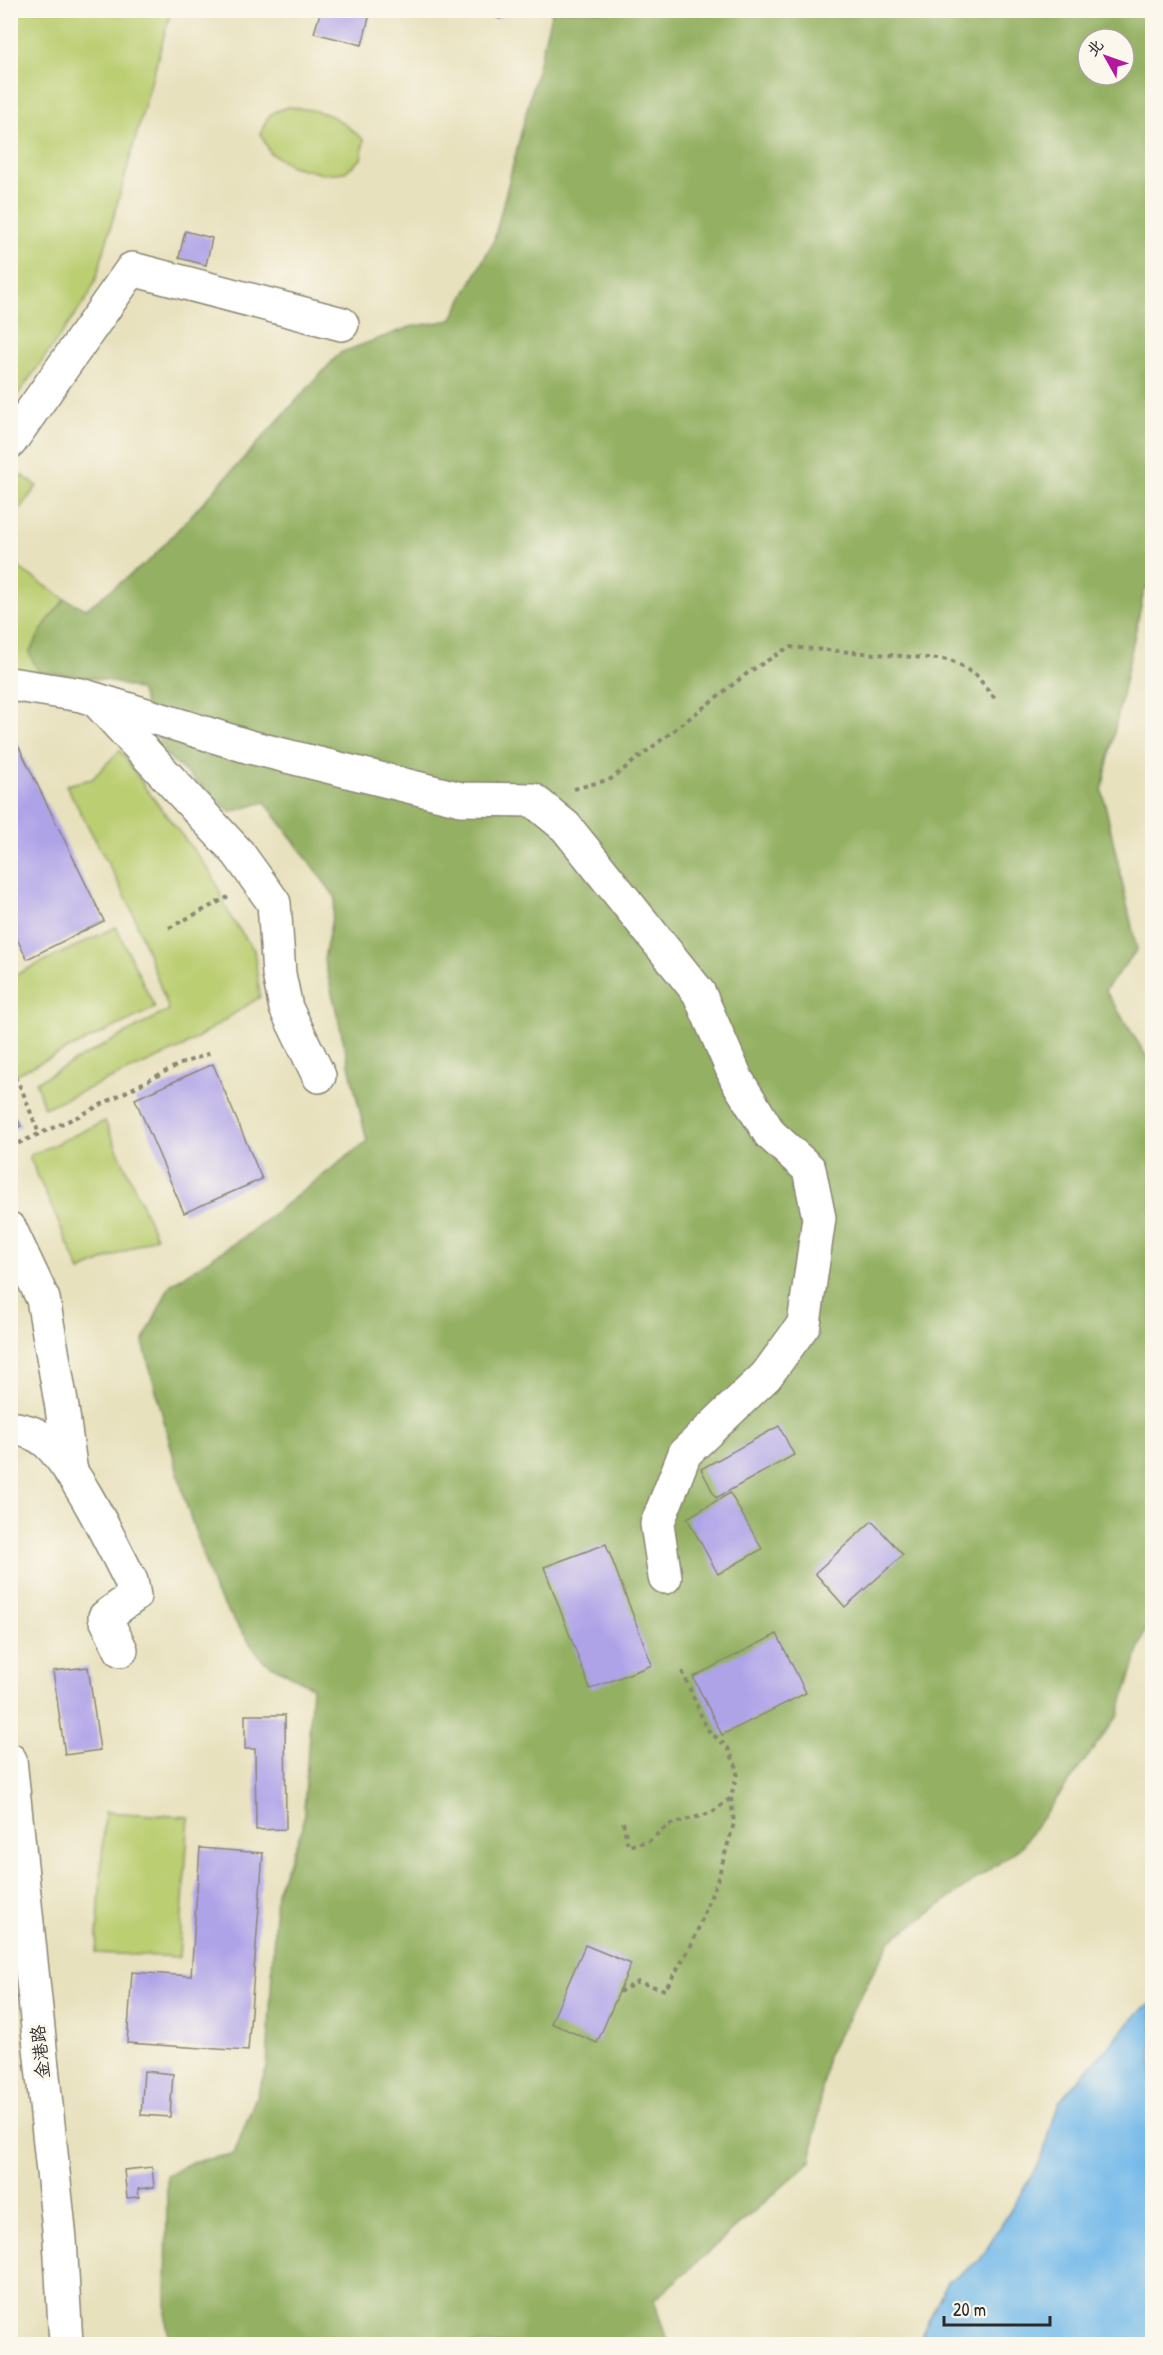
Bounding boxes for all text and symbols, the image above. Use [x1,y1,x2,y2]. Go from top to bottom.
north arrow [1076,27,1136,87]
text: 北 [1081,34,1108,61]
street label: 金港路 [25,2024,55,2080]
scale bar [944,2289,1050,2327]
text: 20 m [953,2297,986,2322]

